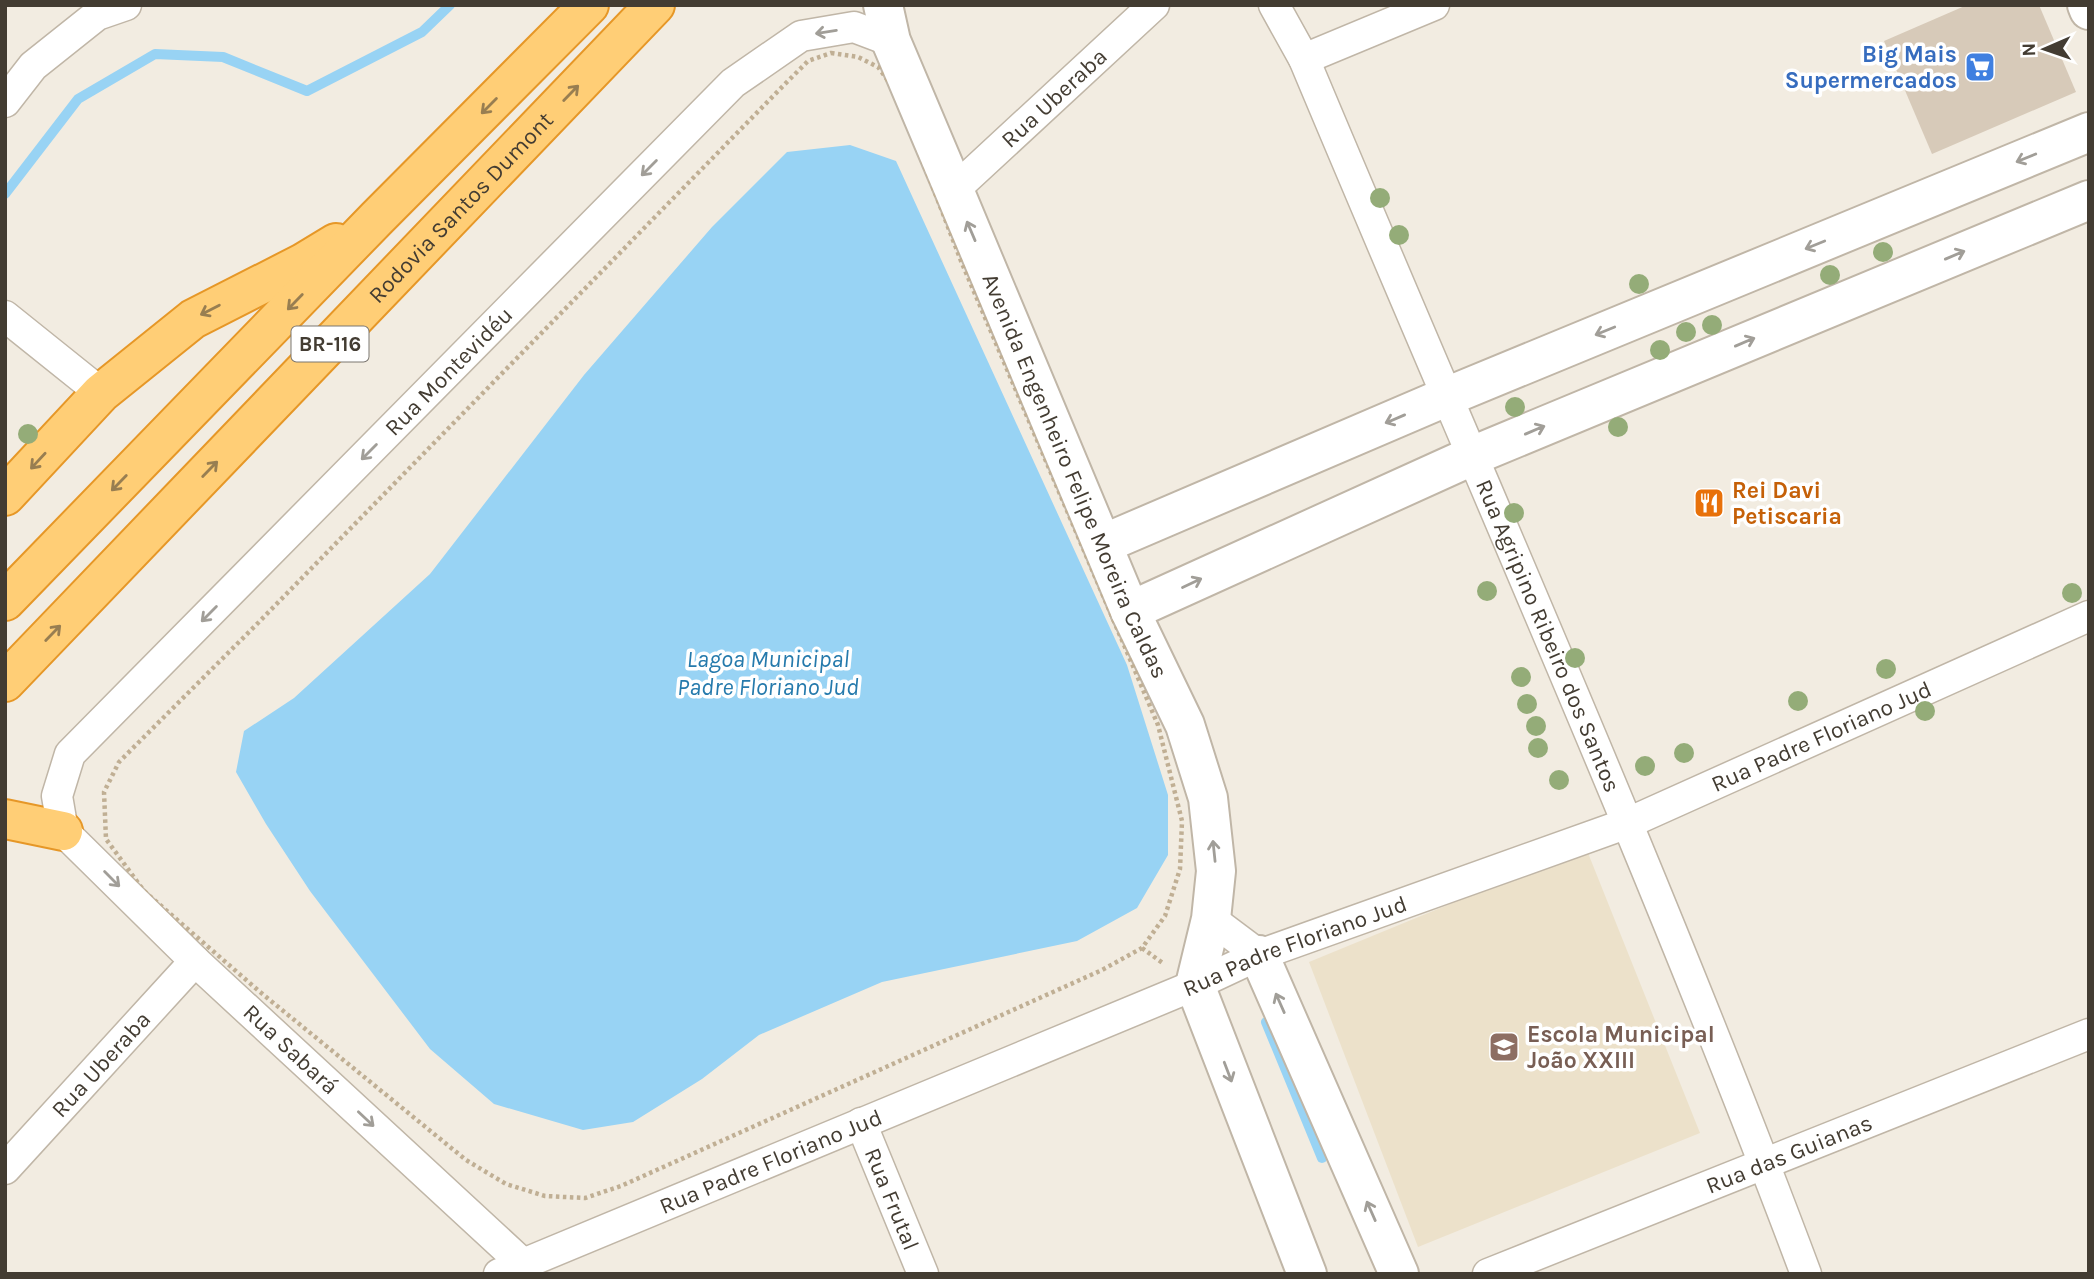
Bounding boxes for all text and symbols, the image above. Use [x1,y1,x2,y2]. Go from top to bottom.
north arrow [2010,14,2080,84]
one-way arrow [815,26,838,39]
place label: Big Mais Supermercados [1785,41,1957,94]
text: N [2018,42,2040,57]
street label: Rua Uberaba [996,43,1113,153]
supermarket icon: Big Mais Supermercados [1963,50,1997,84]
one-way arrow [563,84,579,102]
one-way arrow [481,97,498,114]
street label: Rodovia Santos Dumont [363,106,559,309]
one-way arrow [2015,152,2037,165]
one-way arrow [641,159,658,176]
one-way arrow [964,221,977,243]
one-way arrow [1805,239,1827,252]
one-way arrow [1944,248,1965,261]
street label: Avenida Engenheiro Felipe Moreira Caldas [976,269,1173,683]
one-way arrow [287,294,304,311]
street label: Rua Montevidéu [379,301,518,441]
one-way arrow [200,304,221,318]
road number: BR-116 [292,326,368,362]
one-way arrow [1595,326,1616,339]
one-way arrow [1733,335,1755,348]
one-way arrow [1385,413,1406,426]
one-way arrow [1523,422,1545,435]
one-way arrow [360,443,377,460]
one-way arrow [30,452,46,470]
one-way arrow [202,461,219,478]
one-way arrow [111,474,128,491]
street label: Rua Agripino Ribeiro dos Santos [1470,475,1626,796]
place label: Rei Davi Petiscaria [1732,477,1842,530]
restaurant icon: Rei Davi Petiscaria [1692,486,1726,520]
one-way arrow [1181,576,1203,589]
one-way arrow [200,605,217,622]
one-way arrow [44,625,61,642]
water label: Lagoa Municipal Padre Floriano Jud [677,645,859,701]
street label: Rua Padre Floriano Jud [1707,676,1936,798]
one-way arrow [1207,841,1220,863]
one-way arrow [103,870,120,887]
street label: Rua Padre Floriano Jud [1179,890,1411,1002]
one-way arrow [1273,993,1286,1014]
street label: Rua Sabará [238,999,344,1100]
street label: Rua Uberaba [46,1006,156,1123]
place label: Escola Municipal João XXIII [1527,1021,1715,1074]
school or university icon: Escola Municipal João XXIII [1487,1030,1521,1064]
one-way arrow [1223,1060,1236,1082]
street label: Rua Padre Floriano Jud [655,1104,886,1220]
street label: Rua das Guianas [1702,1109,1876,1200]
one-way arrow [357,1111,375,1127]
street label: Rua Frutal [859,1144,925,1254]
one-way arrow [1364,1201,1377,1223]

